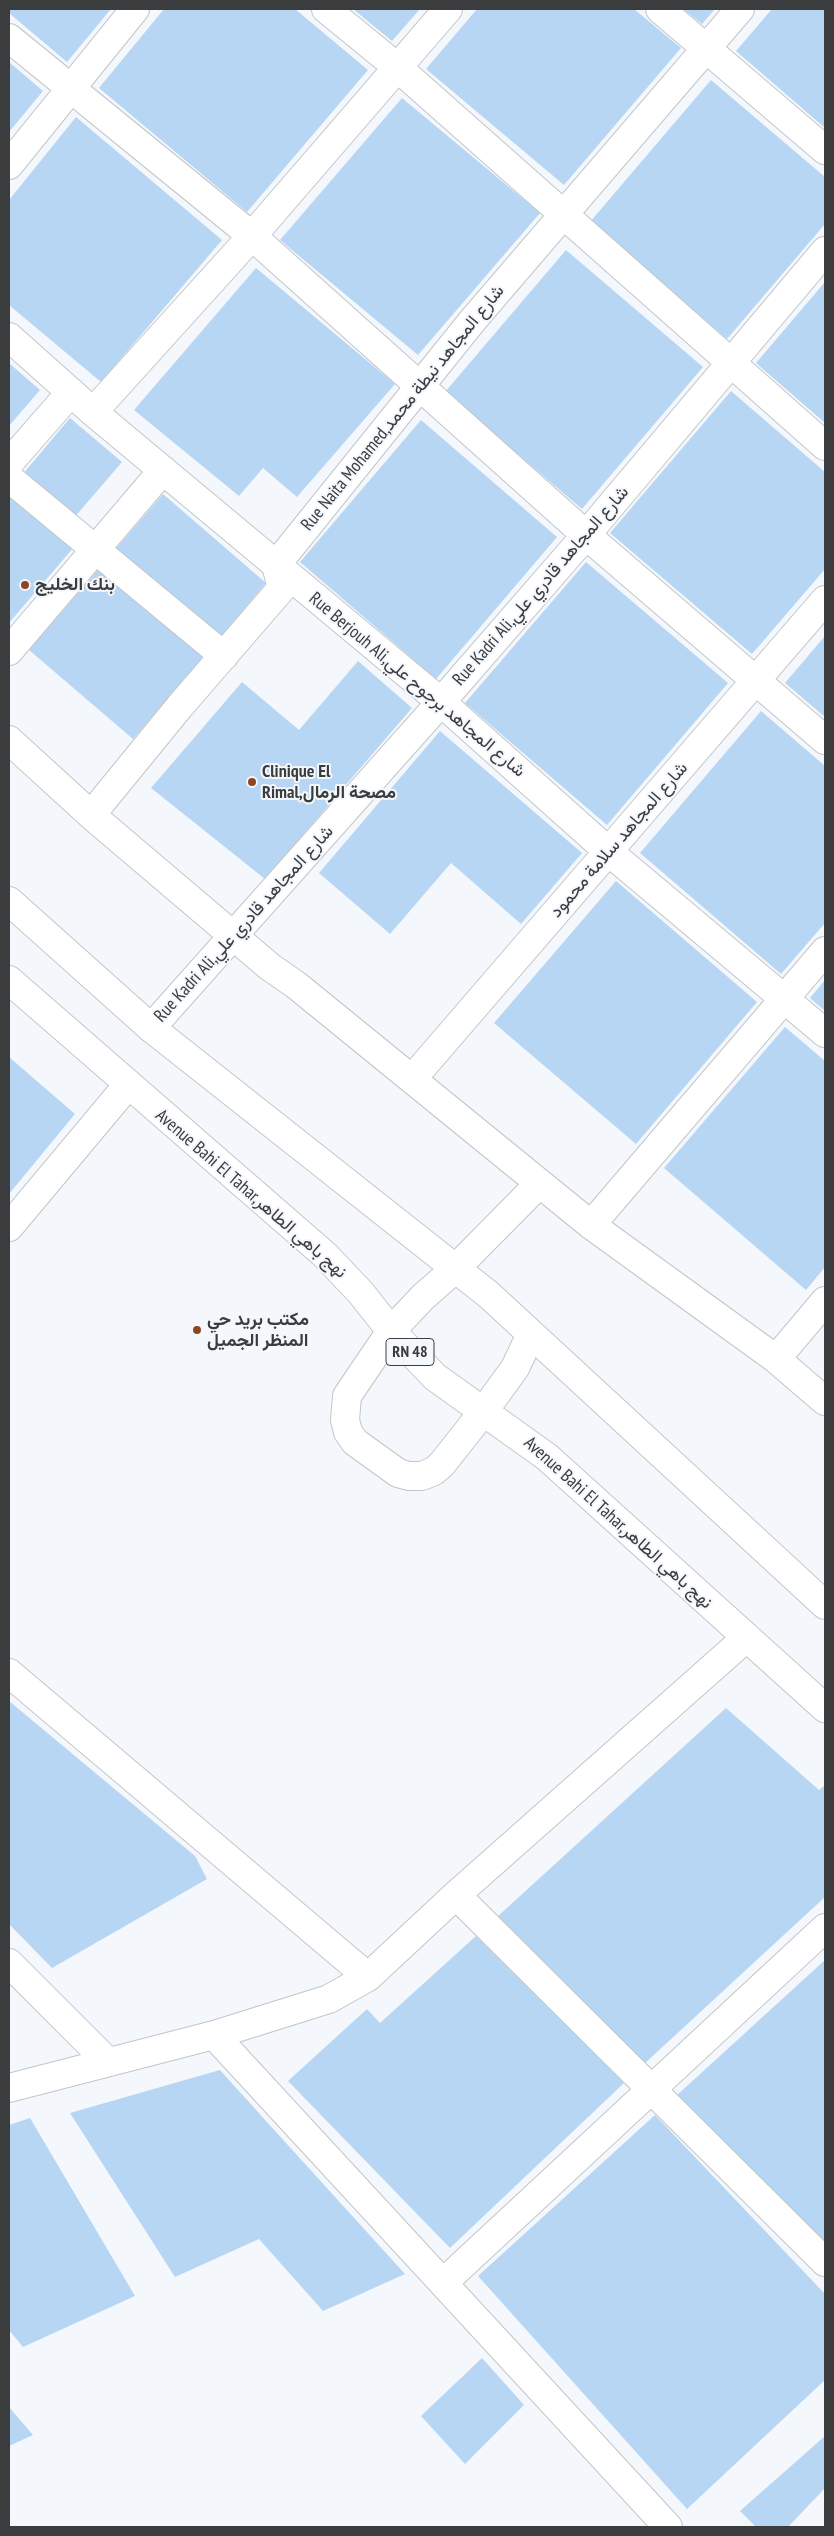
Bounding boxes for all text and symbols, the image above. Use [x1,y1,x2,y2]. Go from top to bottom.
street label: Rue Naita Mohamed,شارع المجاهد نيطة محمد [297,281,509,535]
street label: Rue Kadri Ali,شارع المجاهد قادري علي [448,482,634,690]
place label: بنك الخليج [35,574,115,596]
marker: بنك الخليج [19,579,31,591]
street label: Rue Berjouh Ali,شارع المجاهد برجوح علي [304,588,530,782]
street label: شارع المجاهد سلامة محمود [546,758,692,922]
place label: Clinique El Rimal,مصحة الرمال [262,761,396,804]
marker: Clinique El Rimal,مصحة الرمال [246,776,258,788]
street label: Rue Kadri Ali,شارع المجاهد قادري علي [150,821,338,1027]
street label: Avenue Bahi El Tahar,نهج باهي الطاهر [151,1105,351,1283]
place label: مكتب بريد حي المنظر الجميل [207,1309,309,1352]
marker: مكتب بريد حي المنظر الجميل [191,1324,203,1336]
road number: RN 48 [386,1338,434,1365]
street label: Avenue Bahi El Tahar,نهج باهي الطاهر [519,1432,717,1614]

